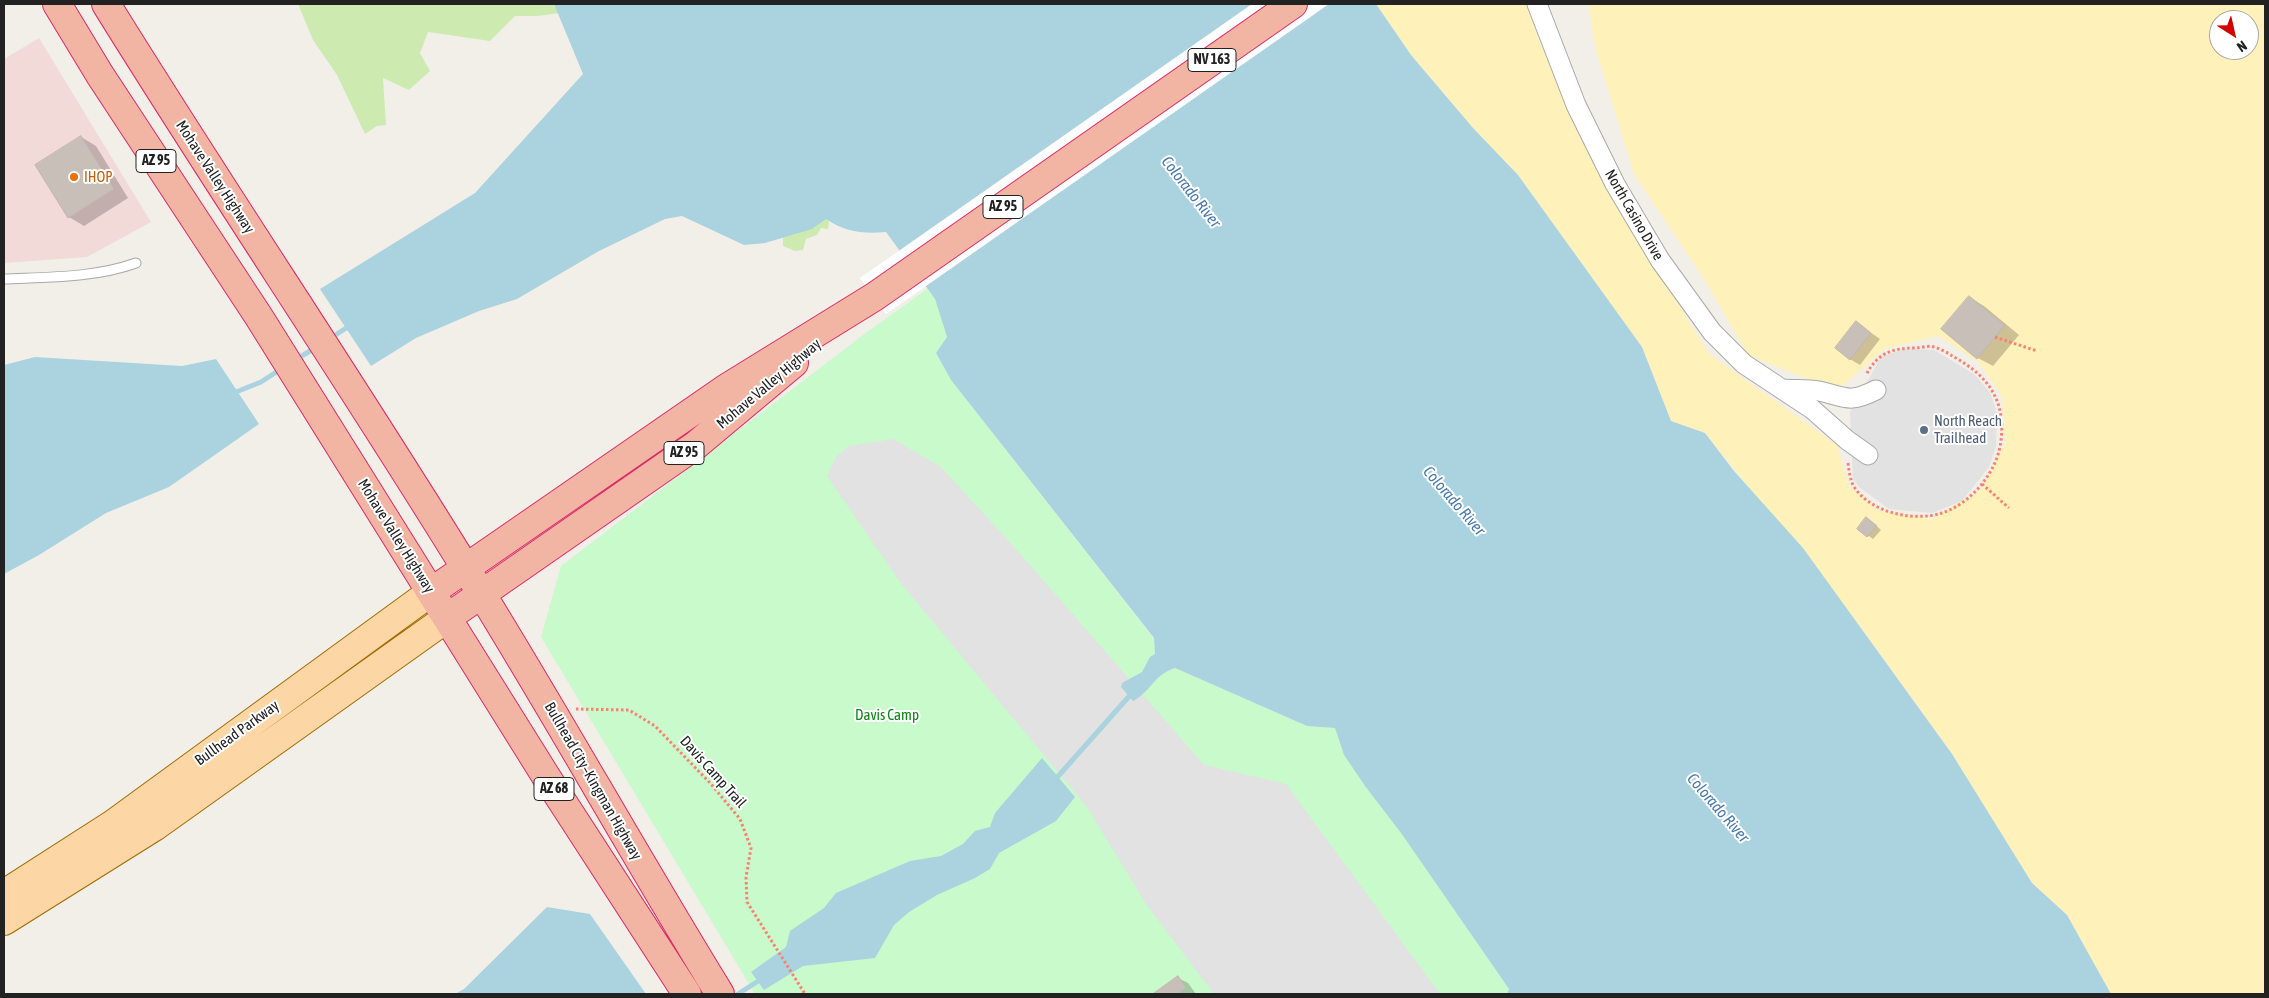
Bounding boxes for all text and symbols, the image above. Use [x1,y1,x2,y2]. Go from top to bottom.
north arrow [2209,10,2259,60]
text: N [2234,38,2250,55]
road number: NV 163 [1188,48,1236,72]
street label: Mohave Valley Highway [172,117,258,237]
road number: AZ 95 [136,150,176,172]
water label: Colorado River [1157,152,1225,232]
street label: North Casino Drive [1601,166,1667,264]
place label: IHOP [84,168,113,186]
marker: IHOP [68,171,80,183]
road number: AZ 95 [983,196,1023,218]
street label: Mohave Valley Highway [713,335,825,433]
place label: North Reach Trailhead [1934,412,2002,447]
marker: North Reach Trailhead [1918,424,1930,436]
road number: AZ 95 [664,442,704,464]
water label: Colorado River [1419,463,1489,539]
street label: Mohave Valley Highway [354,476,438,596]
street label: Bullhead Parkway [191,696,283,770]
street label: Bullhead City–Kingman Highway [541,699,645,863]
park label: Davis Camp [855,706,919,724]
street label: Davis Camp Trail [676,732,750,812]
water label: Colorado River [1683,770,1753,846]
road number: AZ 68 [534,778,574,801]

